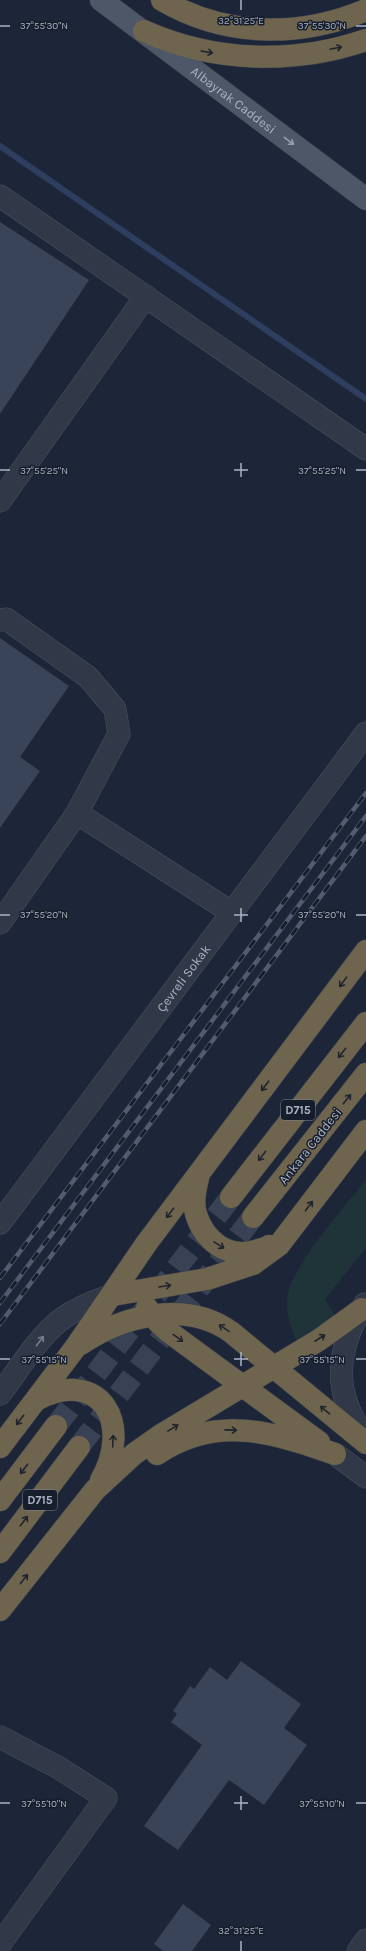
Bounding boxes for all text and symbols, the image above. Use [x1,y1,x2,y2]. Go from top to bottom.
text: 32°31'25"E [218,15,264,27]
text: 37°55'30"N [20,20,68,32]
text: 37°55'30"N [298,20,346,32]
one-way arrow [330,44,343,52]
one-way arrow [201,48,214,56]
street label: Albayrak Caddesi [188,63,279,136]
one-way arrow [284,137,295,145]
text: 37°55'25"N [20,465,68,477]
text: 37°55'25"N [298,465,346,477]
text: 37°55'20"N [20,909,68,921]
text: 37°55'20"N [298,909,346,921]
street label: Çevreli Sokak [153,941,213,1014]
one-way arrow [338,976,347,987]
one-way arrow [338,1048,346,1059]
one-way arrow [260,1080,269,1091]
one-way arrow [342,1093,351,1104]
road number: D715 [281,1100,315,1120]
street label: Ankara Caddesi [276,1105,344,1187]
one-way arrow [258,1151,267,1162]
one-way arrow [304,1201,313,1212]
one-way arrow [166,1207,174,1218]
one-way arrow [213,1241,224,1250]
one-way arrow [158,1282,171,1290]
one-way arrow [219,1324,230,1332]
one-way arrow [172,1334,183,1342]
one-way arrow [314,1334,326,1342]
one-way arrow [36,1335,45,1346]
text: 37°55'15"N [21,1354,67,1366]
text: 37°55'15"N [299,1354,345,1366]
one-way arrow [320,1405,331,1414]
one-way arrow [16,1415,25,1426]
one-way arrow [167,1423,179,1431]
one-way arrow [224,1426,237,1433]
one-way arrow [110,1435,117,1448]
one-way arrow [19,1463,28,1474]
road number: D715 [23,1490,57,1510]
one-way arrow [19,1515,28,1526]
one-way arrow [20,1574,29,1585]
text: 37°55'10"N [21,1798,67,1810]
text: 37°55'10"N [299,1798,345,1810]
text: 32°31'25"E [218,1925,264,1937]

